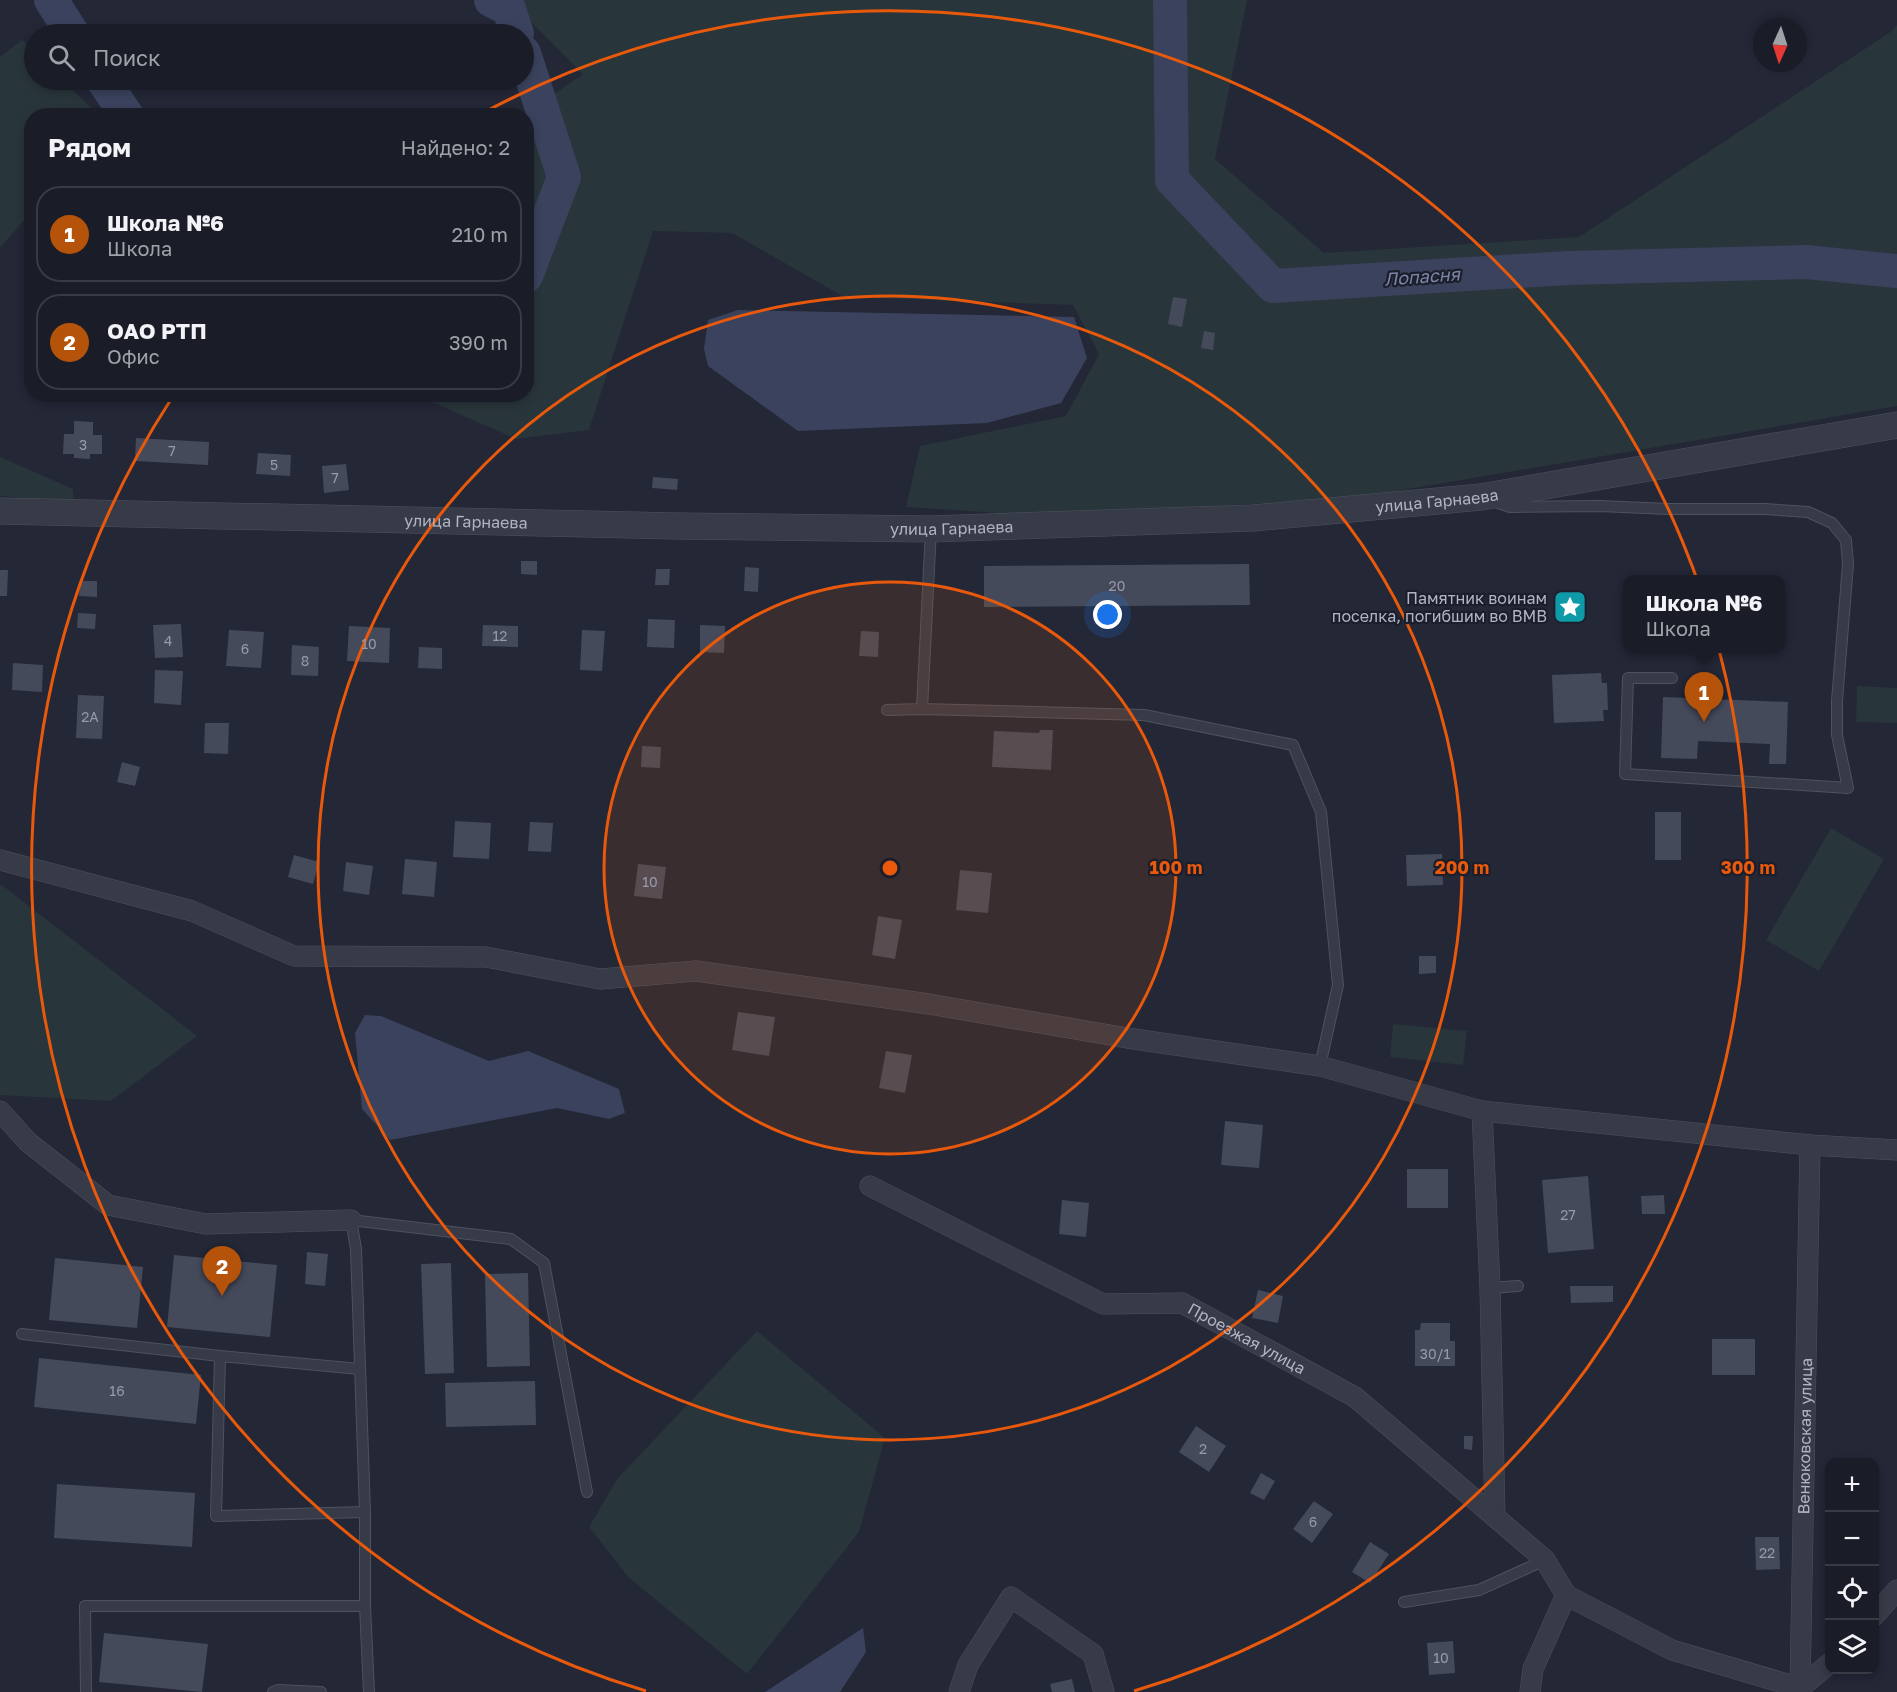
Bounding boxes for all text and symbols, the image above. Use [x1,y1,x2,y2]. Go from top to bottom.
north arrow [1753,18,1807,72]
search box [24,24,534,90]
icon: search [45,41,78,74]
text: Поиск [93,44,161,71]
text: Рядом [48,132,131,163]
text: Найдено: 2 [401,135,510,159]
text: Школа №6 [107,209,224,236]
text: 1 [64,222,75,246]
text: 210 m [452,222,508,246]
text: Школа [107,236,172,260]
water label: Лопасня [1383,262,1462,290]
text: ОАО РТП [107,317,207,344]
text: 2 [63,330,76,354]
text: 390 m [449,330,508,354]
text: Офис [107,344,160,368]
house number: 3 [79,436,87,453]
house number: 7 [168,442,176,459]
house number: 5 [270,456,278,473]
house number: 7 [331,469,339,486]
street label: улица Гарнаева [1374,484,1500,517]
street label: улица Гарнаева [404,510,528,533]
street label: улица Гарнаева [890,516,1014,539]
popup [1623,575,1785,653]
house number: 20 [1109,577,1125,594]
place label: Памятник воинам поселка, погибшим во ВМВ [1332,588,1547,626]
place icon: Памятник воинам поселка, погибшим во ВМВ [1552,589,1588,625]
text: Школа №6 [1645,589,1763,616]
your location [1093,600,1122,629]
text: Школа [1645,616,1711,640]
house number: 12 [493,627,507,644]
house number: 4 [164,632,172,649]
house number: 10 [361,635,377,652]
house number: 6 [241,640,249,657]
house number: 8 [301,652,309,669]
pin: 1 [1684,672,1724,722]
house number: 2А [81,708,99,725]
text: 100 m [1150,856,1202,878]
text: 200 m [1435,856,1489,878]
text: 300 m [1721,856,1775,878]
centre of rings [880,858,900,878]
house number: 10 [642,873,658,890]
house number: 27 [1560,1206,1576,1223]
pin: 2 [202,1246,242,1296]
street label: Проезжая улица [1185,1298,1309,1378]
house number: 30/1 [1420,1345,1450,1362]
street label: Венюковская улица [1793,1358,1816,1515]
house number: 16 [109,1382,125,1399]
house number: 2 [1199,1440,1207,1457]
map controls [1825,1458,1879,1674]
button: + [1825,1458,1879,1512]
button: − [1825,1512,1879,1566]
house number: 6 [1309,1513,1317,1530]
house number: 22 [1759,1544,1775,1561]
button: locate [1825,1566,1879,1620]
button: layers [1825,1620,1879,1674]
house number: 10 [1433,1649,1449,1666]

